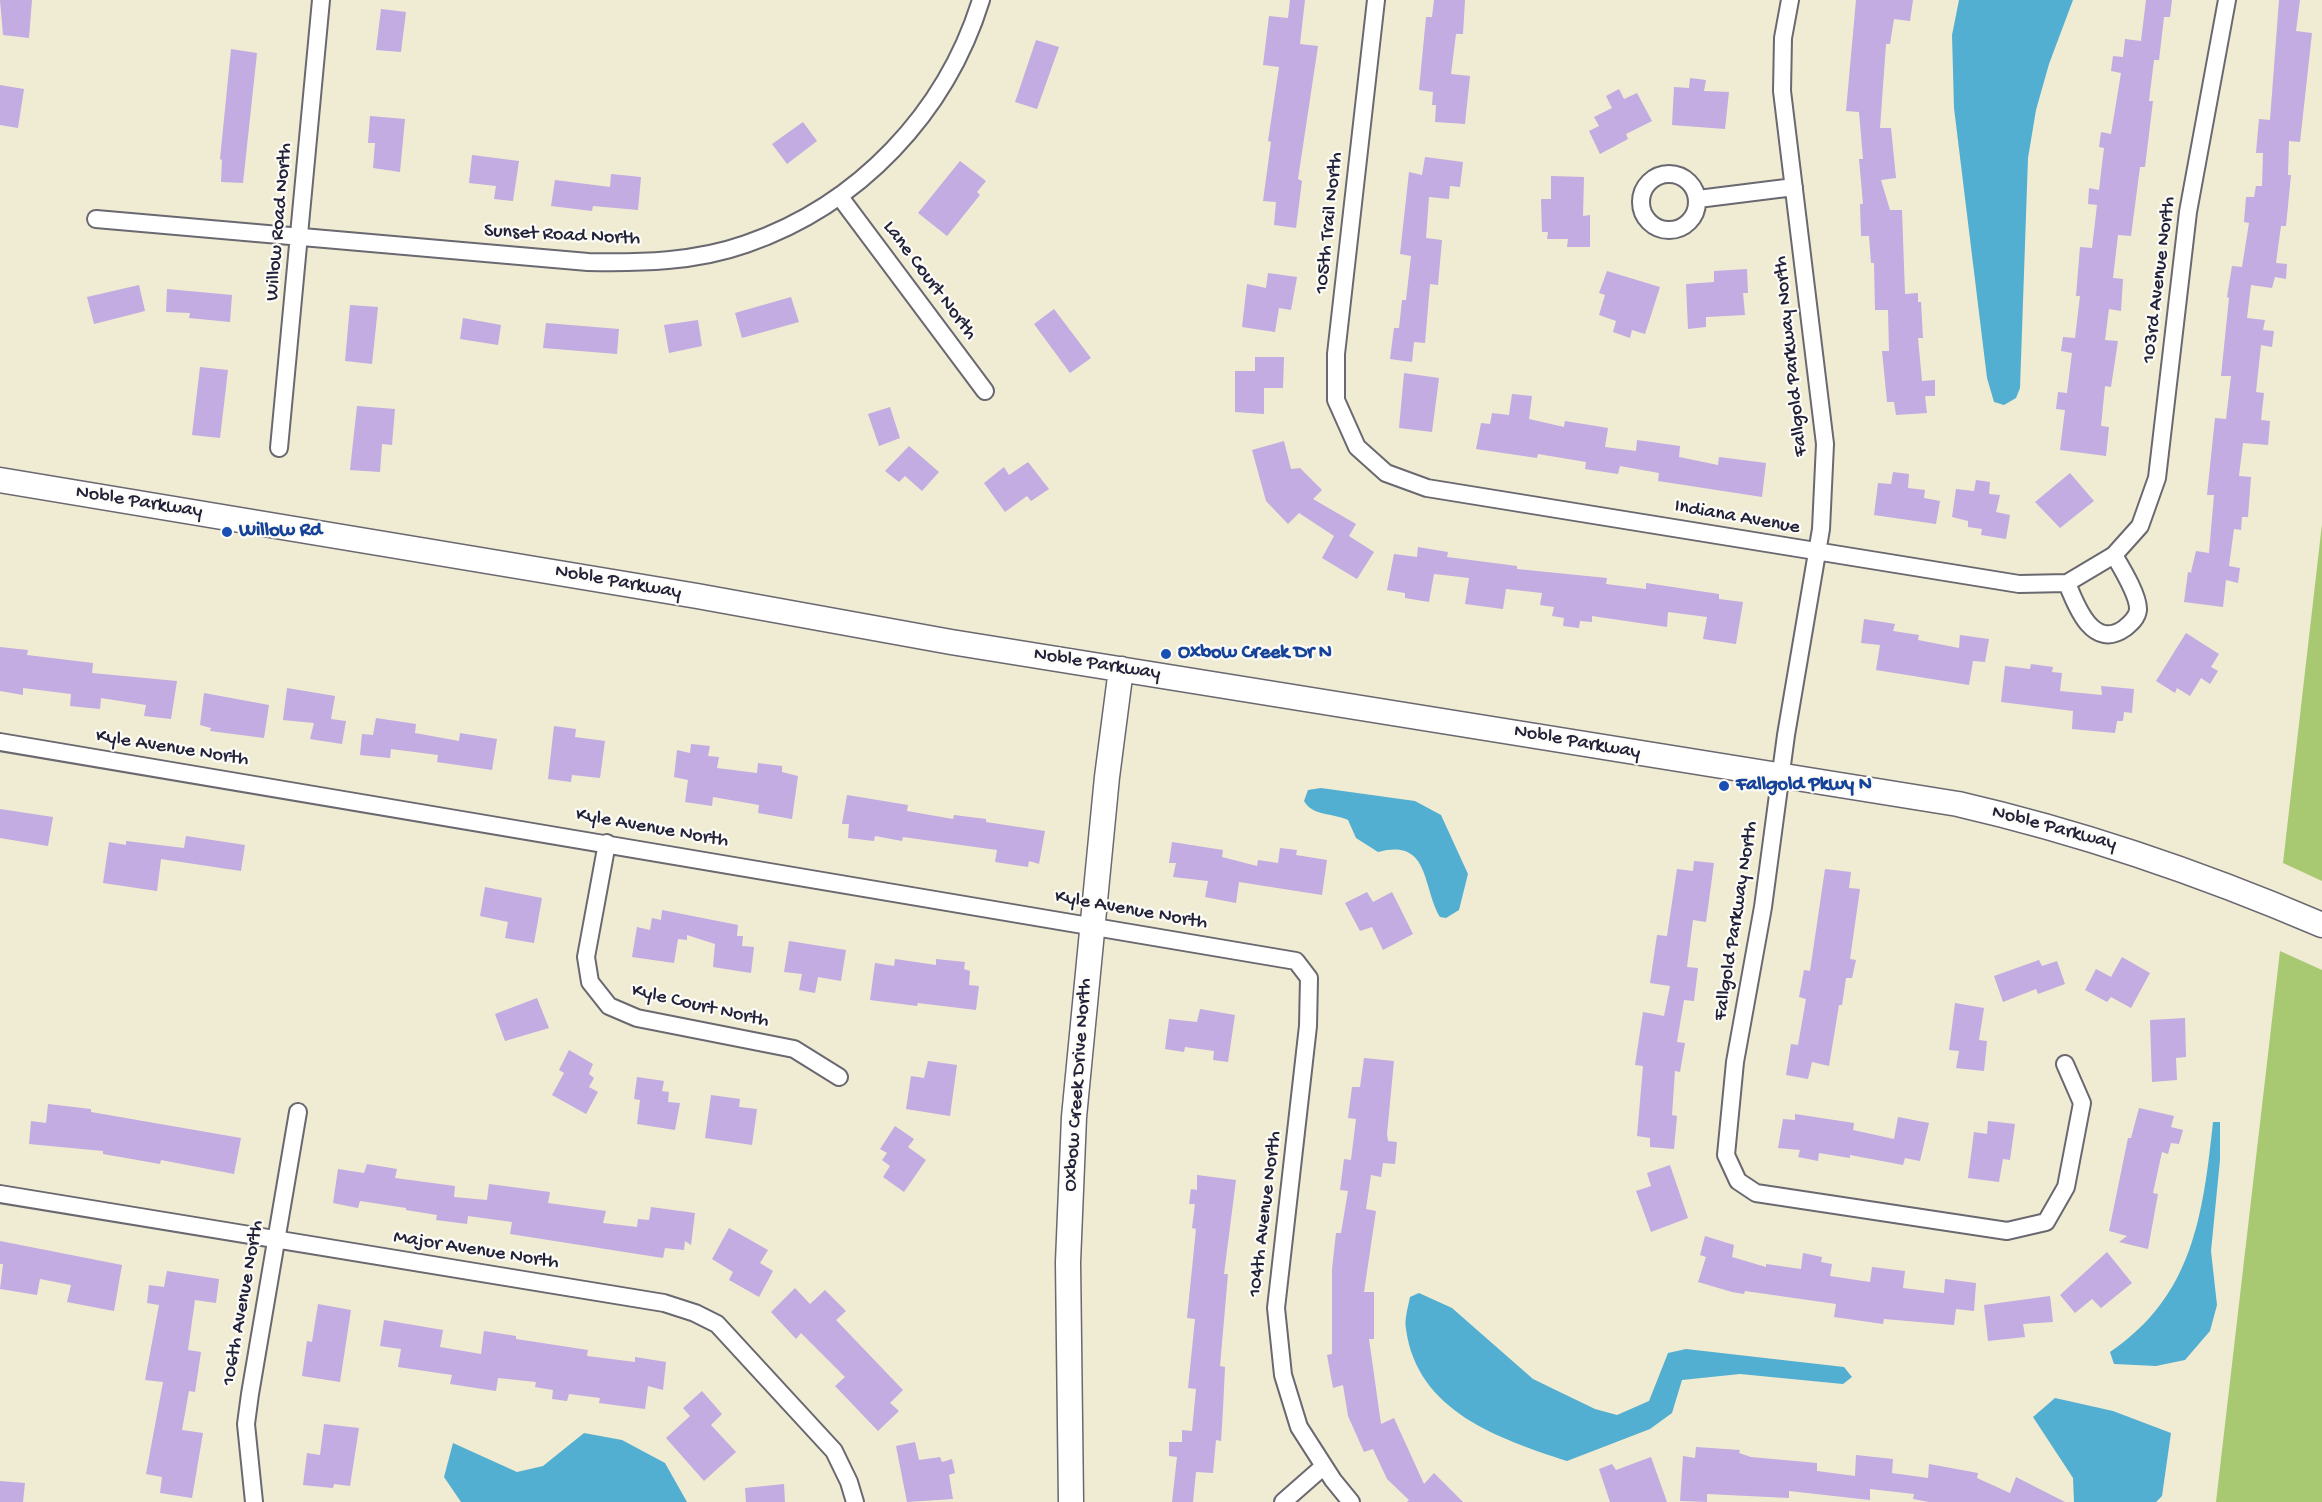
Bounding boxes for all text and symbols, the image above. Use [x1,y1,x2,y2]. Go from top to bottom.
street label: Willow Road North [261,142,299,302]
street label: 105th Trail North [1311,151,1349,295]
street label: 103rd Avenue North [2138,195,2182,365]
street label: Lane Court North [876,217,982,345]
street label: Sunset Road North [483,220,641,252]
street label: Fallgold Parkway North [1770,255,1814,457]
street label: Noble Parkway [74,481,204,525]
street label: Indiana Avenue [1672,495,1802,541]
place label: Willow Rd [239,520,322,544]
marker: Willow Rd [220,525,234,539]
street label: Noble Parkway [553,560,683,606]
place label: Oxbow Creek Dr N [1178,642,1332,666]
street label: Noble Parkway [1032,643,1162,687]
marker: Oxbow Creek Dr N [1159,647,1173,661]
street label: Noble Parkway [1512,720,1642,766]
street label: Kyle Avenue North [94,725,250,773]
place label: Fallgold Pkwy N [1736,774,1872,798]
marker: Fallgold Pkwy N [1717,779,1731,793]
street label: Noble Parkway [1989,801,2119,857]
street label: Kyle Avenue North [574,804,730,854]
street label: Fallgold Parkway North [1709,820,1765,1022]
street label: Kyle Avenue North [1053,886,1209,936]
street label: Oxbow Creek Drive North [1060,978,1098,1192]
street label: Kyle Court North [629,980,771,1034]
street label: 104th Avenue North [1244,1130,1288,1298]
street label: 106th Avenue North [218,1218,270,1388]
street label: Major Avenue North [392,1226,560,1276]

